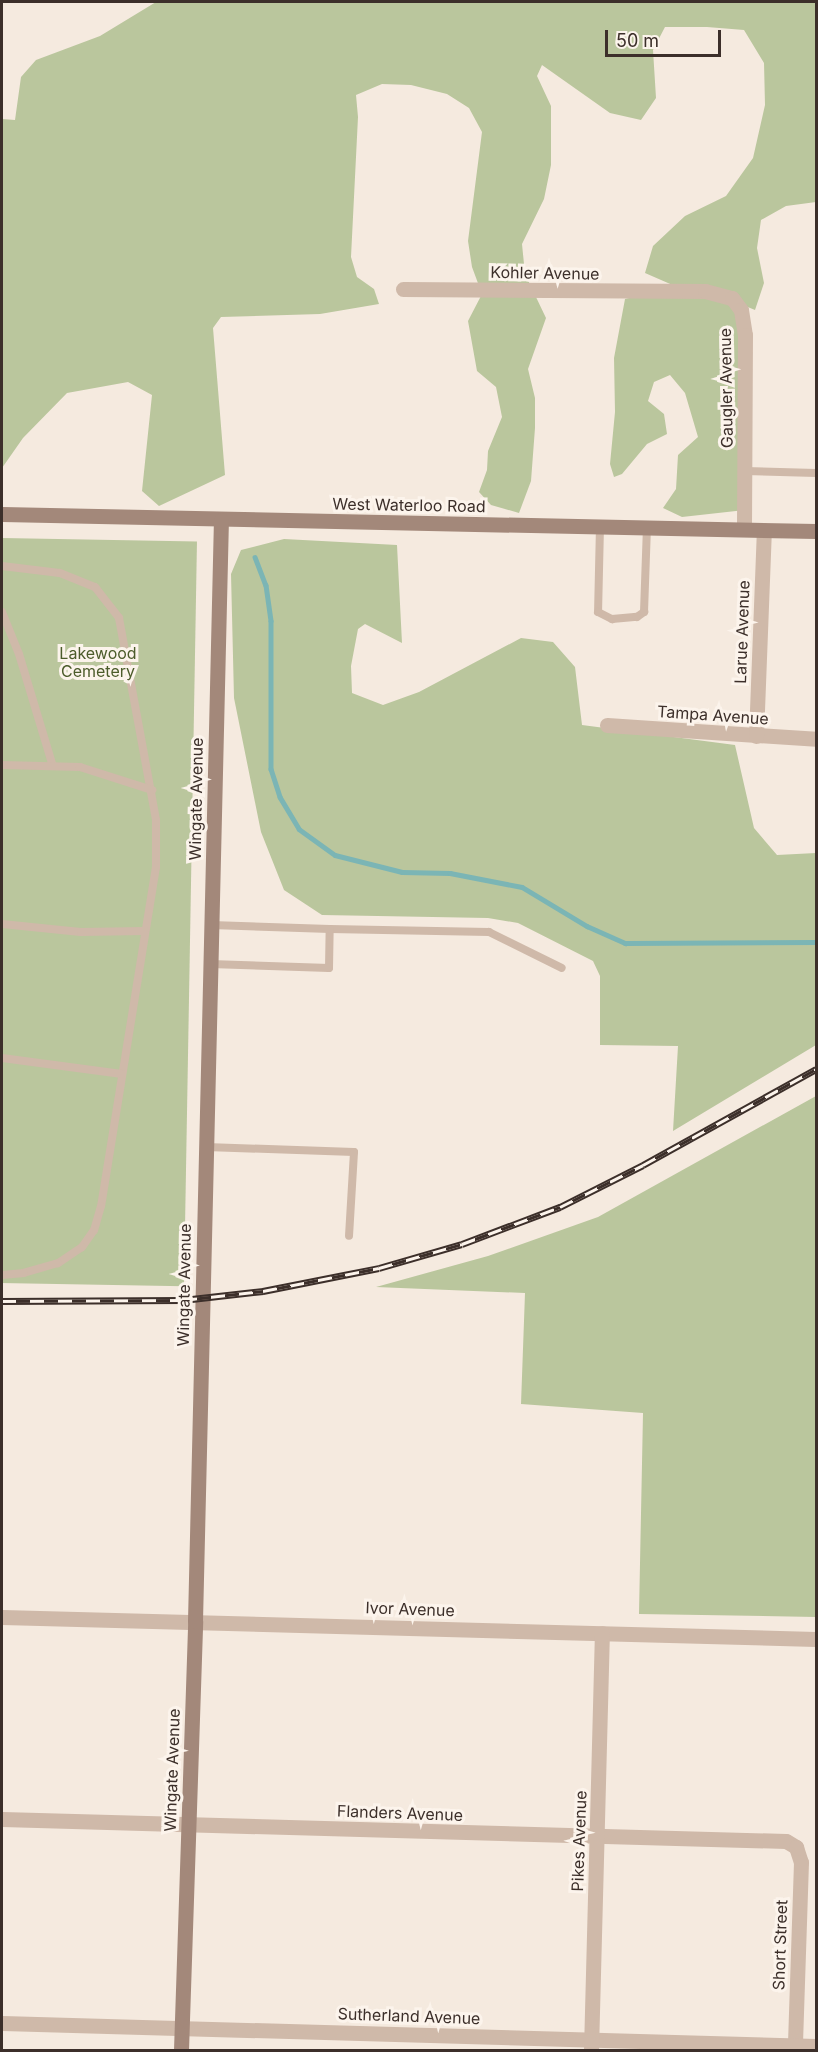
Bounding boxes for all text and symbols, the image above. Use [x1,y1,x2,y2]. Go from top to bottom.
scale bar [608,18,724,56]
text: 50 m [616,30,659,51]
street label: Kohler Avenue [490,262,600,284]
street label: Gaugler Avenue [715,328,737,448]
street label: West Waterloo Road [332,494,486,516]
street label: Larue Avenue [731,580,753,684]
park label: Lakewood Cemetery [59,643,137,681]
street label: Tampa Avenue [657,702,769,728]
street label: Wingate Avenue [185,737,207,861]
street label: Wingate Avenue [173,1223,195,1347]
street label: Ivor Avenue [365,1598,455,1620]
street label: Wingate Avenue [160,1708,184,1832]
street label: Pikes Avenue [568,1790,590,1892]
street label: Flanders Avenue [337,1801,463,1825]
street label: Short Street [769,1899,791,1991]
street label: Sutherland Avenue [337,2004,481,2028]

